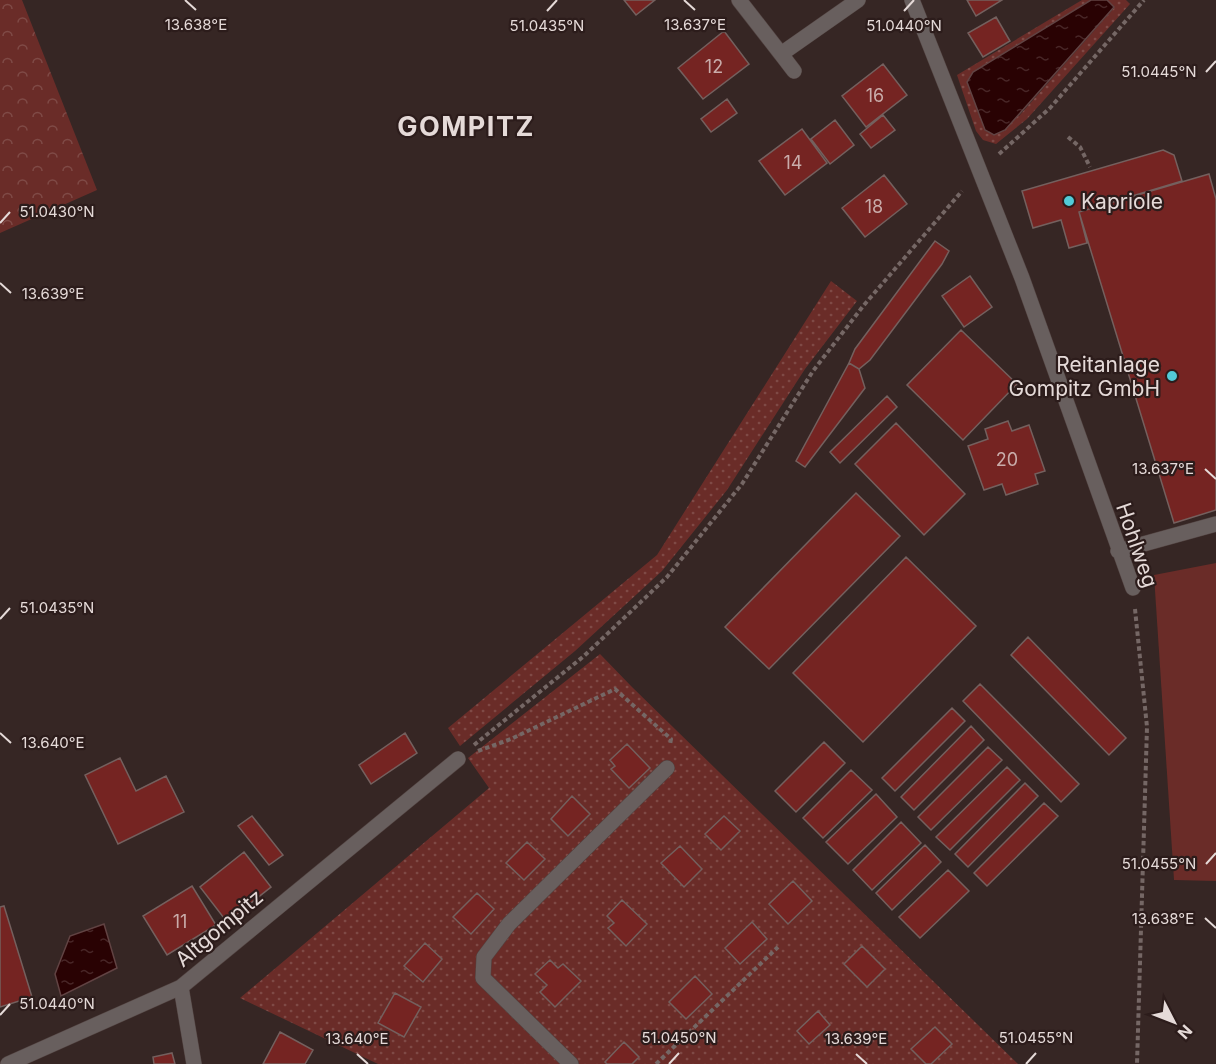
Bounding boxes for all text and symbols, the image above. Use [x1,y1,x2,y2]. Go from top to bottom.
text: 13.638°E [165,15,227,34]
text: 13.637°E [664,15,726,34]
text: 51.0435°N [510,16,584,35]
text: 51.0440°N [866,16,942,35]
house number: 12 [705,56,723,77]
text: 51.0445°N [1121,62,1197,81]
house number: 16 [866,85,884,106]
district label: GOMPITZ [397,110,535,143]
house number: 14 [784,152,802,173]
place label: Kapriole [1081,189,1163,214]
marker: Kapriole [1062,194,1076,208]
house number: 18 [865,196,883,217]
text: 51.0430°N [19,202,95,221]
text: 13.639°E [22,284,84,303]
place label: Reitanlage Gompitz GmbH [1008,352,1160,401]
marker: Reitanlage Gompitz GmbH [1165,369,1179,383]
house number: 20 [996,449,1018,470]
text: 13.637°E [1132,459,1194,478]
street label: Hohlweg [1111,499,1163,591]
text: 51.0435°N [20,598,94,617]
text: 13.640°E [21,733,85,752]
text: 51.0455°N [1122,854,1196,873]
street label: Altgompitz [170,884,268,972]
text: 13.638°E [1132,909,1194,928]
house number: 11 [173,911,187,932]
north arrow [1144,992,1204,1052]
text: 51.0440°N [19,994,95,1013]
text: N [1174,1021,1197,1043]
text: 51.0450°N [641,1028,717,1047]
text: 51.0455°N [999,1028,1073,1047]
text: 13.640°E [325,1029,389,1048]
text: 13.639°E [825,1029,887,1048]

